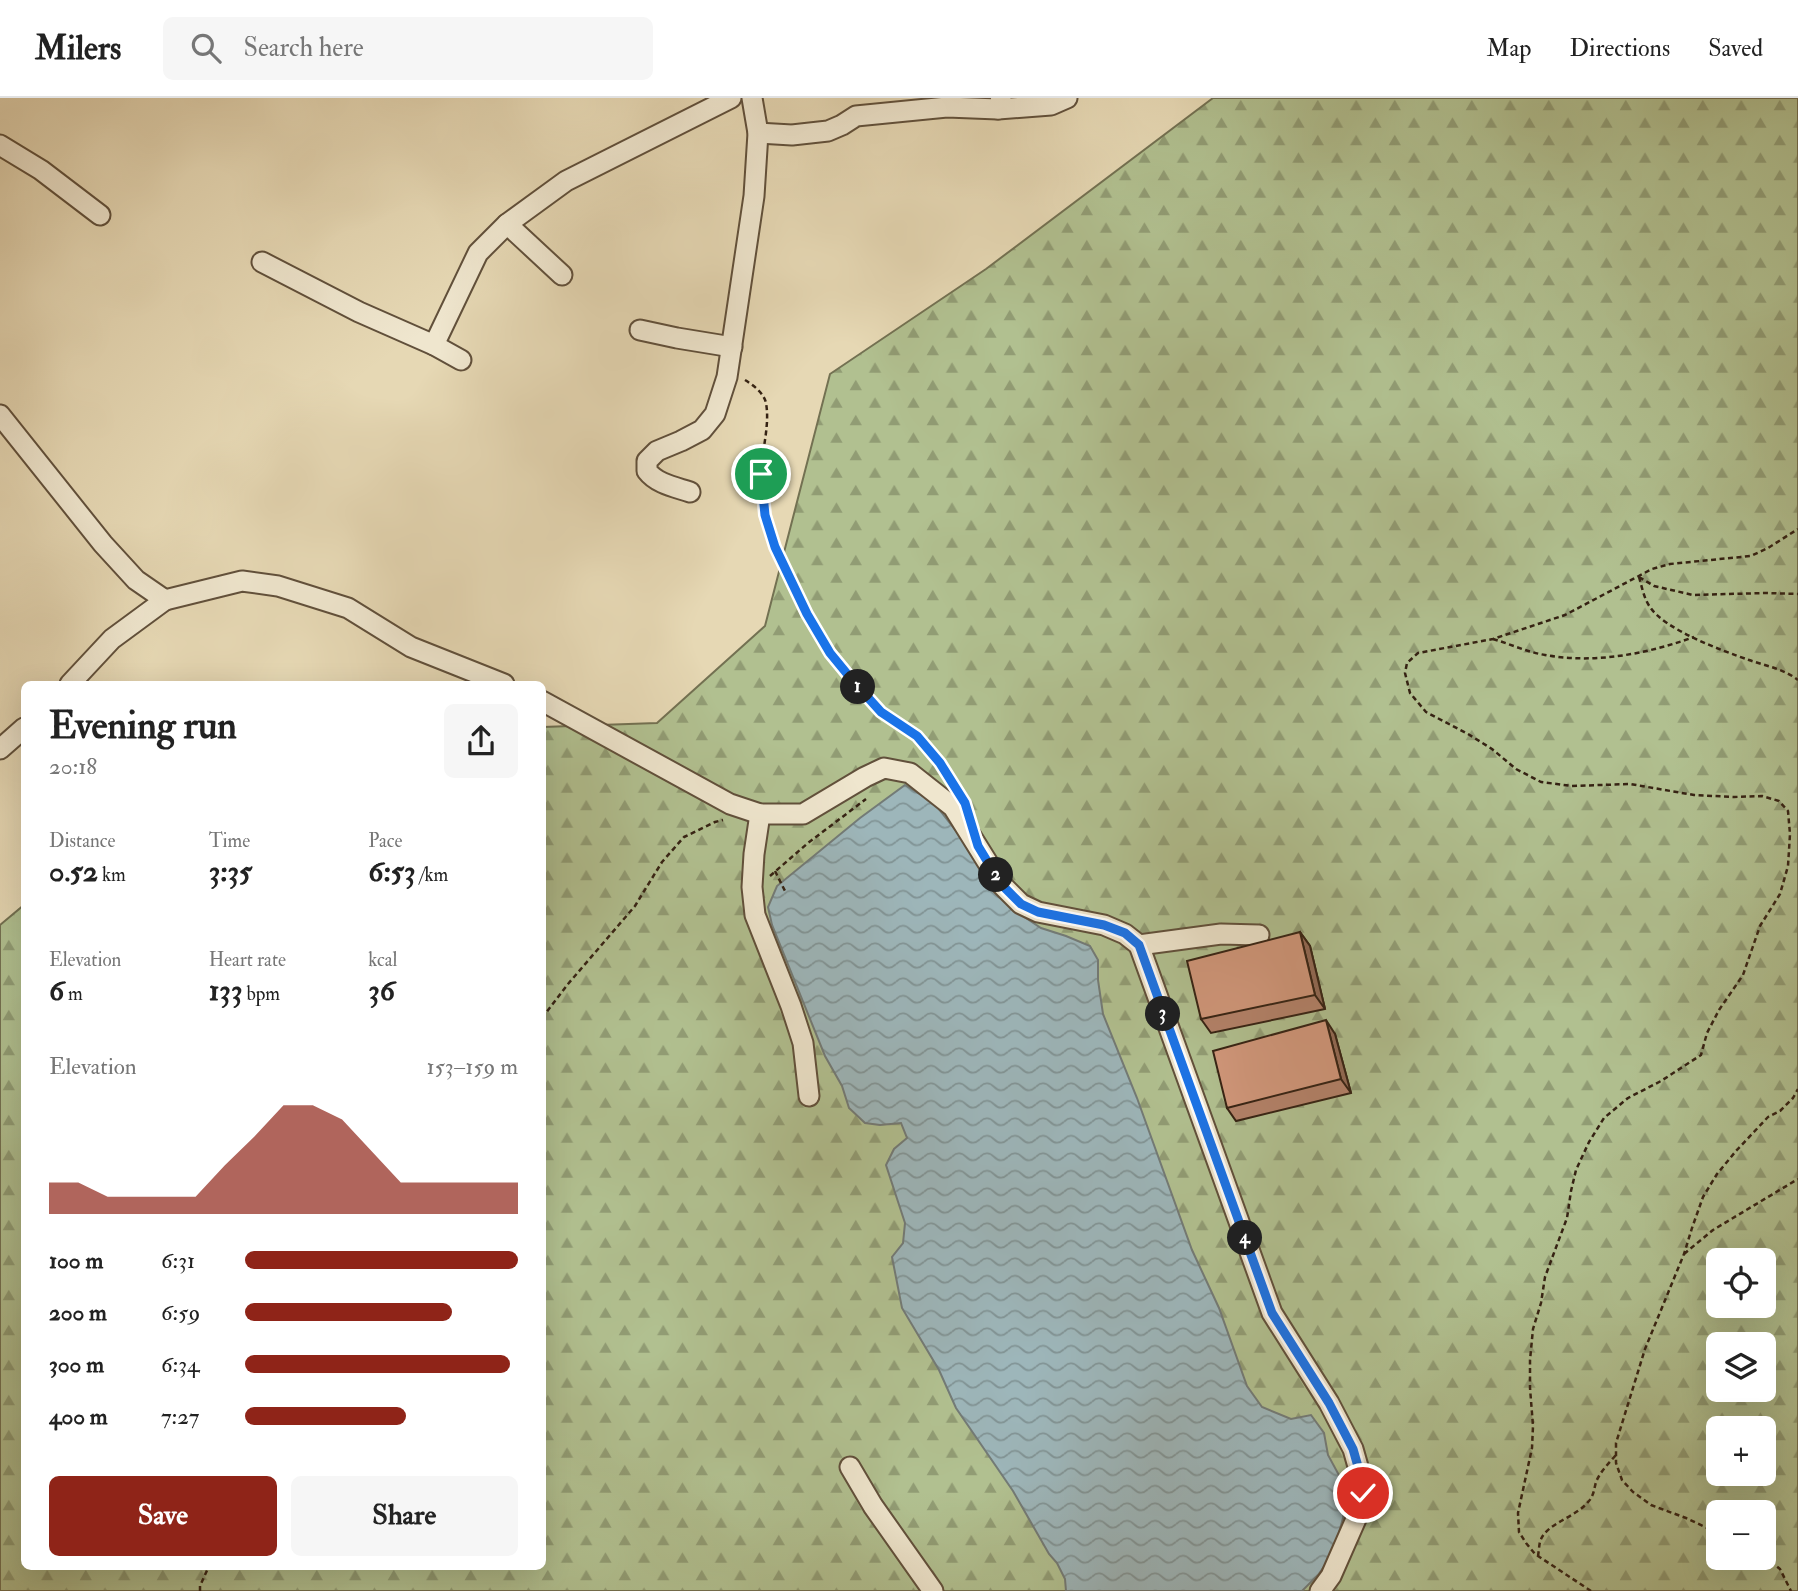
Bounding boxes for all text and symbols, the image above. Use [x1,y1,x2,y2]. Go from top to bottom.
search box [163,17,653,80]
text: Milers [35,28,121,69]
icon: search [187,29,225,67]
text: Search here [243,32,364,64]
text: Map [1486,33,1531,64]
text: Directions [1569,33,1670,64]
text: Saved [1708,33,1763,64]
pin [731,444,791,504]
icon: arrive [742,455,780,493]
pin: 1 [840,670,876,704]
text: 1 [854,674,861,698]
text: Evening run [49,702,237,750]
button: share [444,704,518,778]
text: 20:18 [49,752,97,781]
text: Distance [49,829,115,853]
text: Time [209,829,250,853]
text: Pace [368,829,402,853]
text: 0.52 [49,853,98,890]
text: 3:35 [209,853,252,890]
text: 6:53 [368,853,416,890]
pin: 2 [978,858,1014,892]
text: 2 [991,862,1000,886]
text: km [98,863,126,887]
text: /km [416,863,448,887]
text: Elevation [49,948,121,972]
text: Heart rate [209,948,286,972]
text: kcal [368,948,397,972]
text: 6 [49,972,64,1009]
text: 133 [209,972,242,1009]
text: 36 [368,972,395,1009]
text: m [64,982,83,1006]
text: bpm [242,982,280,1006]
pin: 3 [1146,996,1180,1032]
text: 3 [1159,1001,1166,1025]
text: Elevation [49,1052,137,1081]
text: 153–159 m [427,1052,518,1081]
pin: 4 [1228,1220,1262,1256]
text: 4 [1239,1225,1250,1249]
text: 100 m [49,1246,103,1275]
text: 6:31 [161,1246,195,1275]
map controls [1706,1248,1776,1570]
button: locate [1706,1248,1776,1318]
text: 200 m [49,1298,107,1327]
text: 6:59 [161,1298,200,1327]
button: layers [1706,1332,1776,1402]
text: 300 m [49,1350,104,1379]
text: 6:34 [161,1350,199,1379]
text: 400 m [49,1402,108,1431]
text: 7:27 [161,1402,199,1431]
button: + [1706,1416,1776,1486]
pin [1333,1463,1393,1523]
icon: check [1344,1474,1382,1512]
button: Save [49,1476,277,1556]
button: Share [291,1476,518,1556]
button: − [1706,1500,1776,1570]

